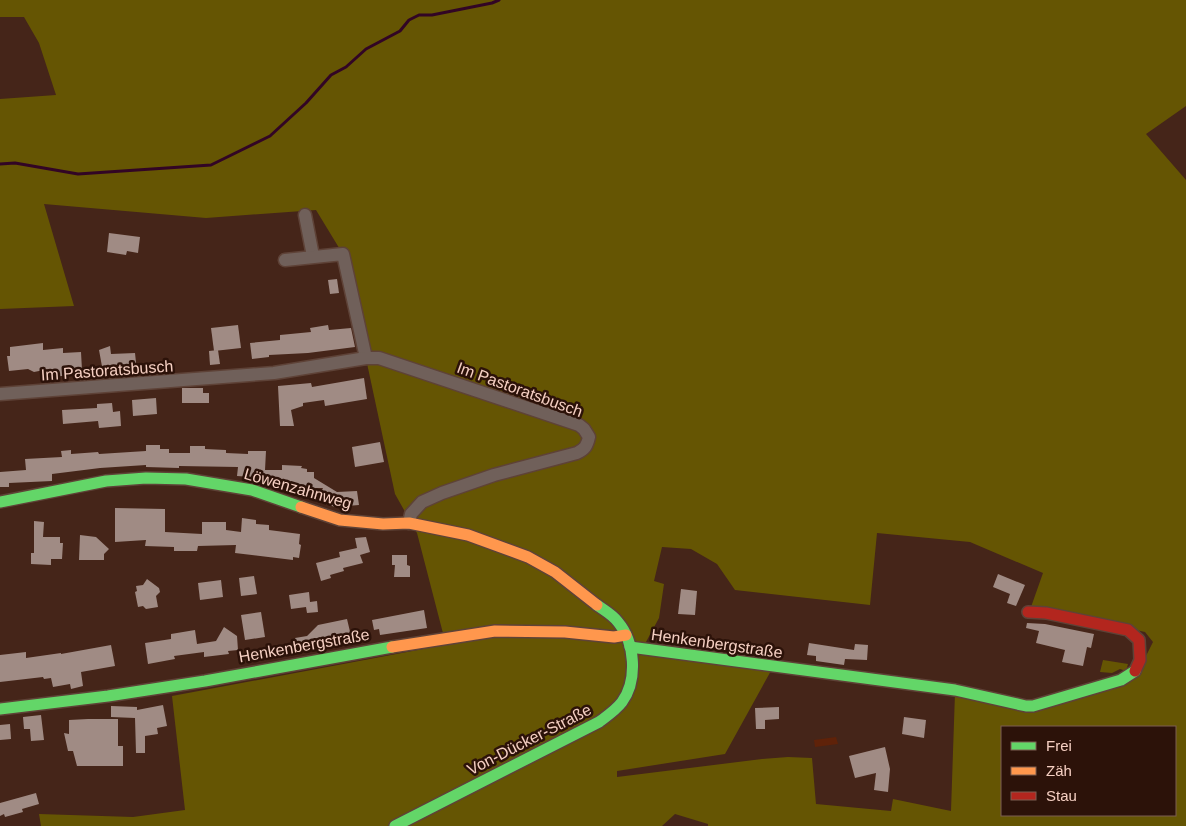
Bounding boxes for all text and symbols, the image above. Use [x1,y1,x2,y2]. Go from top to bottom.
street label: Im Pastoratsbusch [40,357,174,384]
street label: Im Pastoratsbusch [455,359,585,420]
street label: Löwenzahnweg [242,465,354,512]
street label: Henkenbergstraße [237,626,371,665]
street label: Henkenbergstraße [650,626,784,661]
street label: Von-Dücker-Straße [464,701,594,778]
legend [1001,726,1176,816]
text: Frei [1046,737,1072,754]
text: Zäh [1046,762,1072,779]
text: Stau [1046,787,1077,804]

